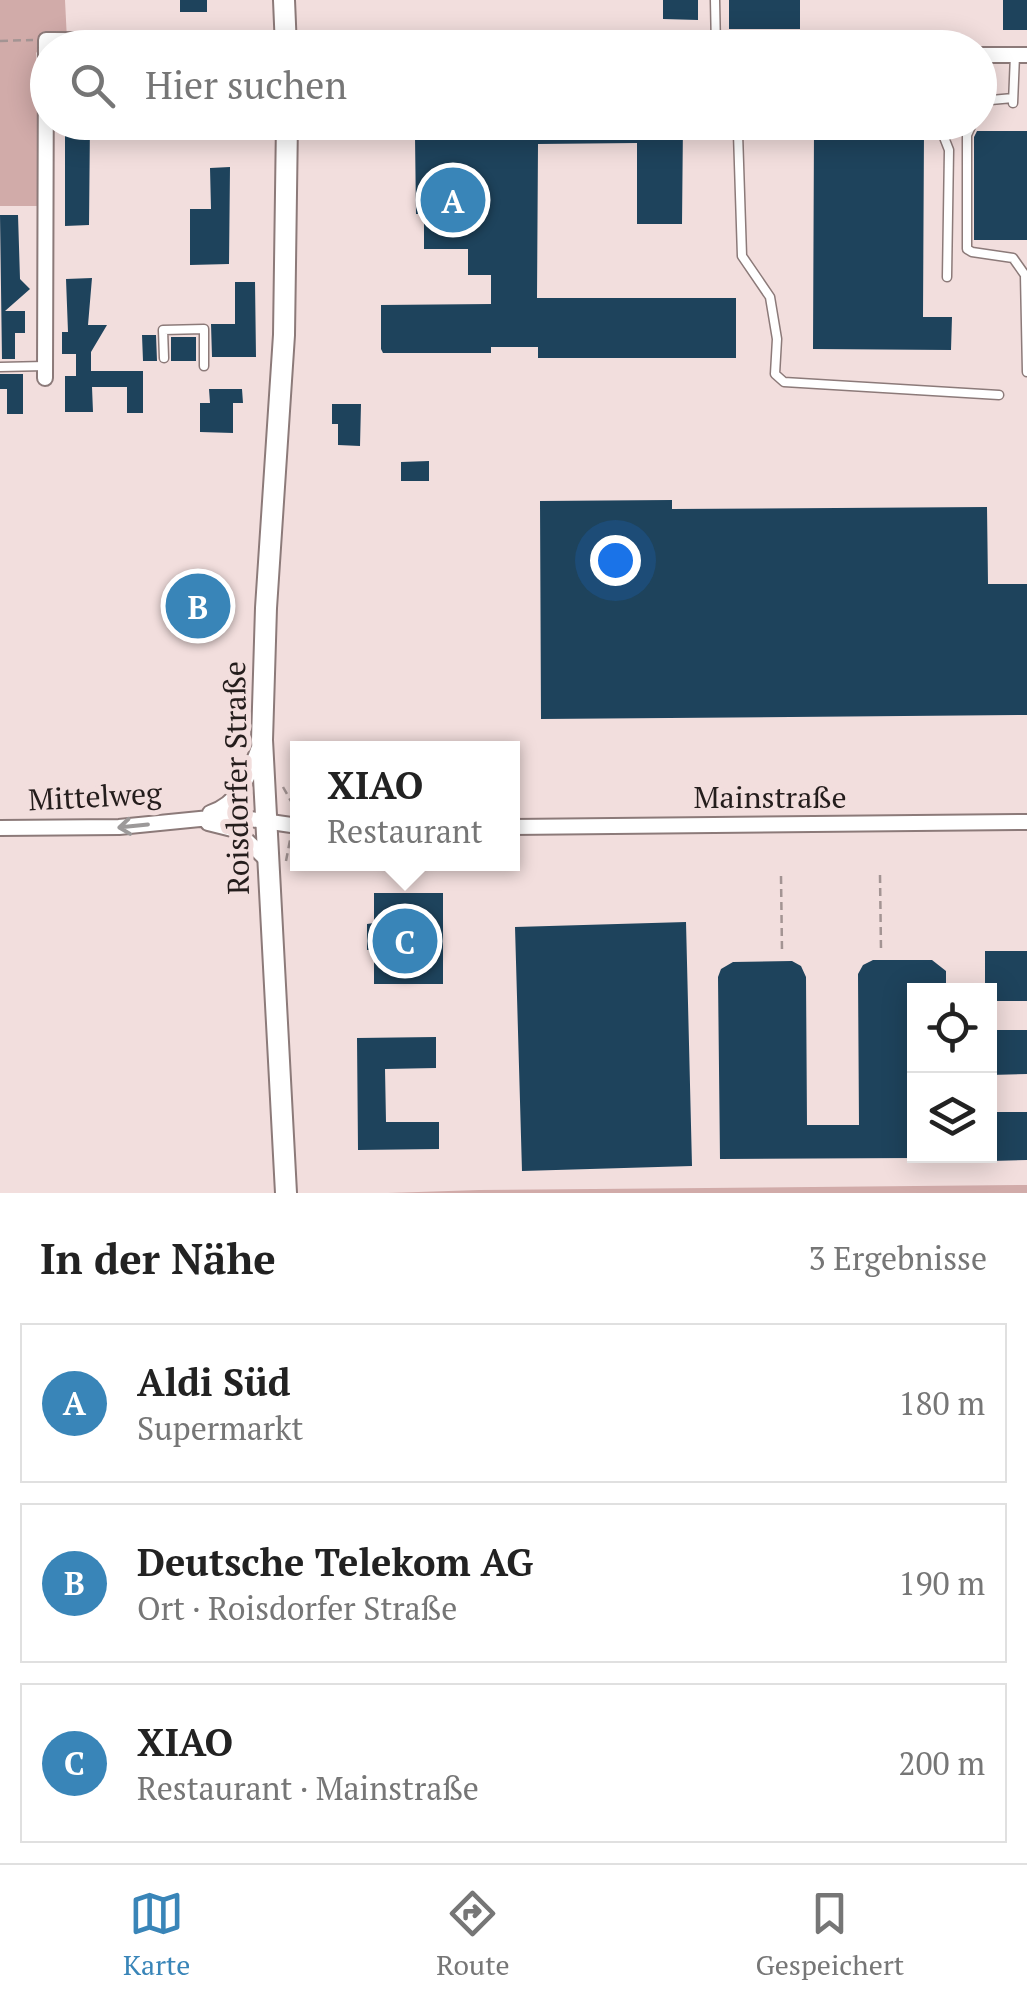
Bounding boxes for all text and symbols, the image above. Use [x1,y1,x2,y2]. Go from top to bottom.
search box [30,30,997,140]
icon: search [65,58,120,113]
text: Hier suchen [145,60,347,110]
pin: A [420,162,486,238]
your location [590,535,641,586]
pin: B [166,568,230,644]
street label: Roisdorfer Straße [214,661,258,895]
popup [290,741,520,871]
text: XIAO [327,760,423,810]
street label: Mittelweg [27,772,164,819]
street label: Mainstraße [693,777,847,817]
text: Restaurant [327,810,483,852]
one-way arrow [117,816,150,835]
pin: C [372,904,438,978]
map controls [907,983,997,1163]
button: locate [907,983,997,1073]
button: layers [907,1073,997,1163]
text: In der Nähe [40,1230,276,1286]
text: 3 Ergebnisse [808,1237,987,1279]
text: Aldi Süd [137,1357,291,1407]
text: A [63,1382,86,1424]
text: 180 m [898,1382,985,1424]
text: Supermarkt [137,1407,303,1449]
text: Deutsche Telekom AG [137,1537,533,1587]
text: B [64,1562,85,1604]
text: 190 m [898,1562,985,1604]
text: Ort · Roisdorfer Straße [137,1587,457,1629]
text: XIAO [137,1717,233,1767]
text: C [64,1742,85,1784]
text: 200 m [898,1742,985,1784]
text: Restaurant · Mainstraße [137,1767,479,1809]
tab: Karte [123,1886,190,1983]
tab: Route [436,1886,510,1983]
tab: Gespeichert [755,1886,904,1983]

